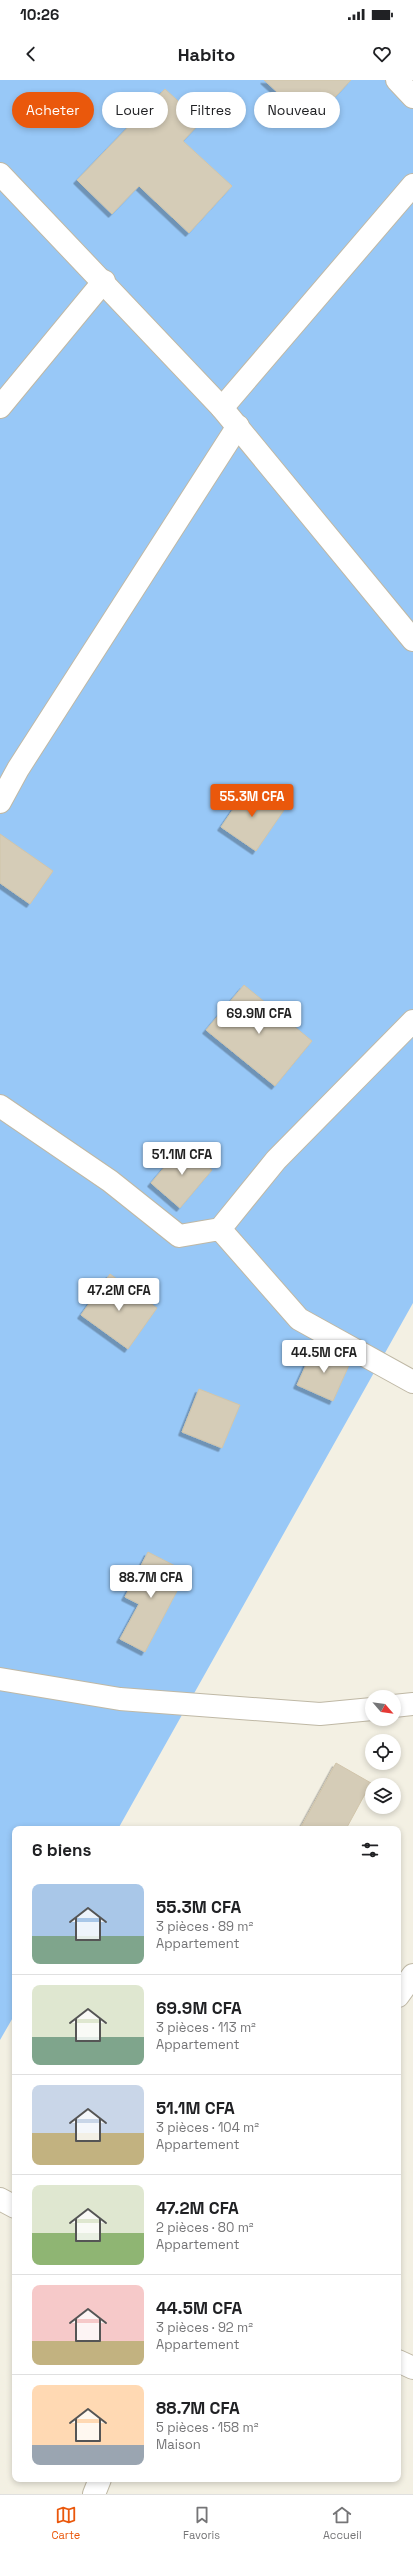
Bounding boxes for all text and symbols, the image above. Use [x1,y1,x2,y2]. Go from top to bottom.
text: 10:26 [20,5,59,24]
icon: back [20,43,42,65]
text: Habito [178,43,235,66]
icon: heart [371,43,393,65]
chip: Acheter [12,92,94,128]
chip: Louer [102,92,168,128]
chip: Filtres [176,92,246,128]
chip: Nouveau [254,92,340,128]
pin: 55.3M CFA [206,784,298,818]
text: 55.3M CFA [219,788,285,805]
pin: 69.9M CFA [213,1001,305,1035]
text: 69.9M CFA [226,1005,292,1022]
pin: 51.1M CFA [136,1142,228,1176]
text: 51.1M CFA [152,1146,212,1163]
pin: 47.2M CFA [73,1278,165,1312]
text: 47.2M CFA [87,1282,151,1299]
pin: 44.5M CFA [278,1340,370,1374]
text: 44.5M CFA [291,1344,357,1361]
pin: 88.7M CFA [105,1565,197,1599]
text: 88.7M CFA [119,1569,183,1586]
north arrow [365,1690,401,1726]
map controls [365,1690,401,1814]
button: locate [365,1734,401,1770]
button: layers [365,1778,401,1814]
text: 6 biens [32,1839,91,1861]
icon: filters [359,1839,381,1861]
text: 55.3M CFA [156,1896,241,1918]
icon: home [64,1900,112,1948]
text: 3 pièces · 89 m² [156,1918,253,1935]
text: Appartement [156,1935,239,1952]
text: 69.9M CFA [156,1997,242,2019]
icon: home [64,2001,112,2049]
text: 3 pièces · 113 m² [156,2019,256,2036]
text: Appartement [156,2036,239,2053]
text: 51.1M CFA [156,2097,235,2119]
icon: home [64,2101,112,2149]
text: 3 pièces · 104 m² [156,2119,259,2136]
text: Appartement [156,2136,239,2153]
text: 47.2M CFA [156,2197,239,2219]
icon: home [64,2201,112,2249]
text: 2 pièces · 80 m² [156,2219,254,2236]
text: Appartement [156,2236,239,2253]
text: 44.5M CFA [156,2297,242,2319]
icon: home [64,2301,112,2349]
text: 3 pièces · 92 m² [156,2319,253,2336]
text: Appartement [156,2336,239,2353]
text: 88.7M CFA [156,2397,240,2419]
icon: home [64,2401,112,2449]
text: 5 pièces · 158 m² [156,2419,258,2436]
text: Maison [156,2436,201,2453]
tab: Carte [51,2504,80,2542]
tab: Favoris [183,2504,220,2542]
tab: Accueil [323,2504,362,2542]

